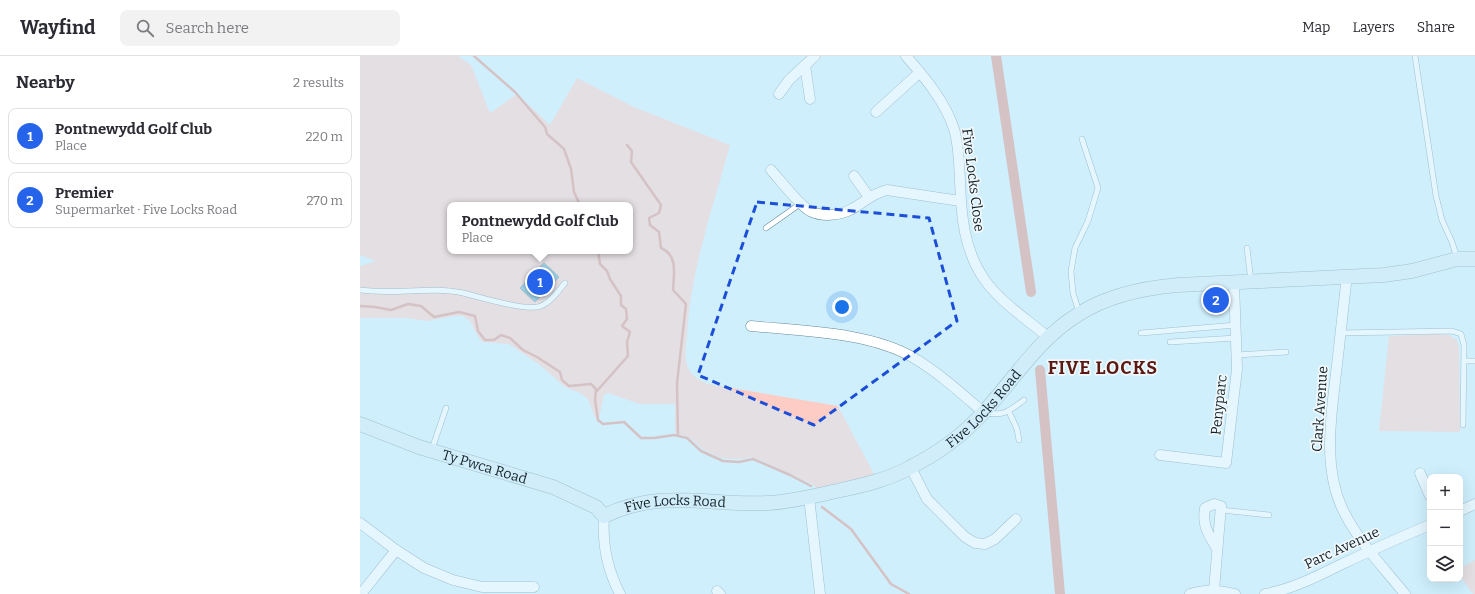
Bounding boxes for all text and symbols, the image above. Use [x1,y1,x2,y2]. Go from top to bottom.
search box [120,10,400,46]
text: Wayfind [20,16,96,39]
icon: search [134,17,156,39]
text: Search here [166,19,249,37]
text: Map [1302,19,1330,36]
text: Layers [1352,19,1395,36]
text: Share [1417,19,1455,36]
text: Nearby [16,72,75,93]
text: 2 results [293,75,344,90]
text: Pontnewydd Golf Club [55,120,212,138]
street label: Five Locks Close [958,127,988,233]
text: 1 [27,129,33,144]
text: 220 m [306,129,343,144]
text: Place [55,138,87,153]
text: Premier [55,184,113,202]
text: 2 [26,193,34,208]
text: 270 m [306,193,343,208]
text: Supermarket · Five Locks Road [55,202,237,217]
popup [447,202,633,254]
text: Pontnewydd Golf Club [461,212,619,230]
text: Place [461,230,493,245]
pin: 1 [527,267,553,297]
pin: 2 [1203,285,1229,315]
your location [832,297,852,317]
district label: FIVE LOCKS [1048,357,1158,379]
street label: Clark Avenue [1309,365,1331,453]
street label: Five Locks Road [942,366,1024,451]
street label: Penyparc [1207,374,1231,436]
street label: Ty Pwca Road [440,446,529,487]
map controls [1427,474,1463,582]
button: + [1427,474,1463,510]
street label: Five Locks Road [623,492,726,516]
button: − [1427,510,1463,546]
street label: Parc Avenue [1302,523,1382,573]
button: layers [1427,546,1463,582]

